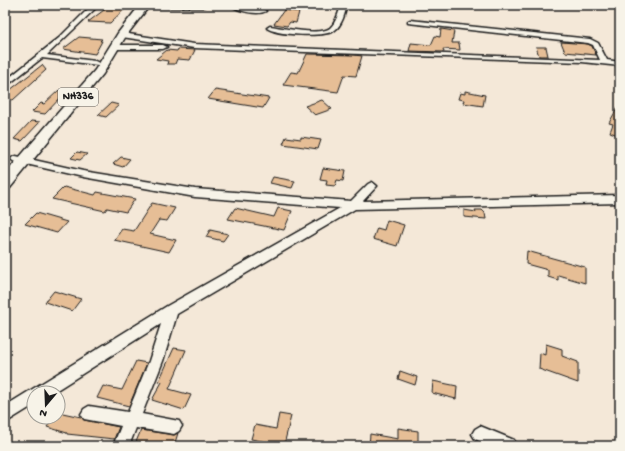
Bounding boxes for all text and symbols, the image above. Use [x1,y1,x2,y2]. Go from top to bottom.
road number: NH336 [58,88,98,106]
north arrow [26,385,66,425]
text: N [38,406,49,419]

